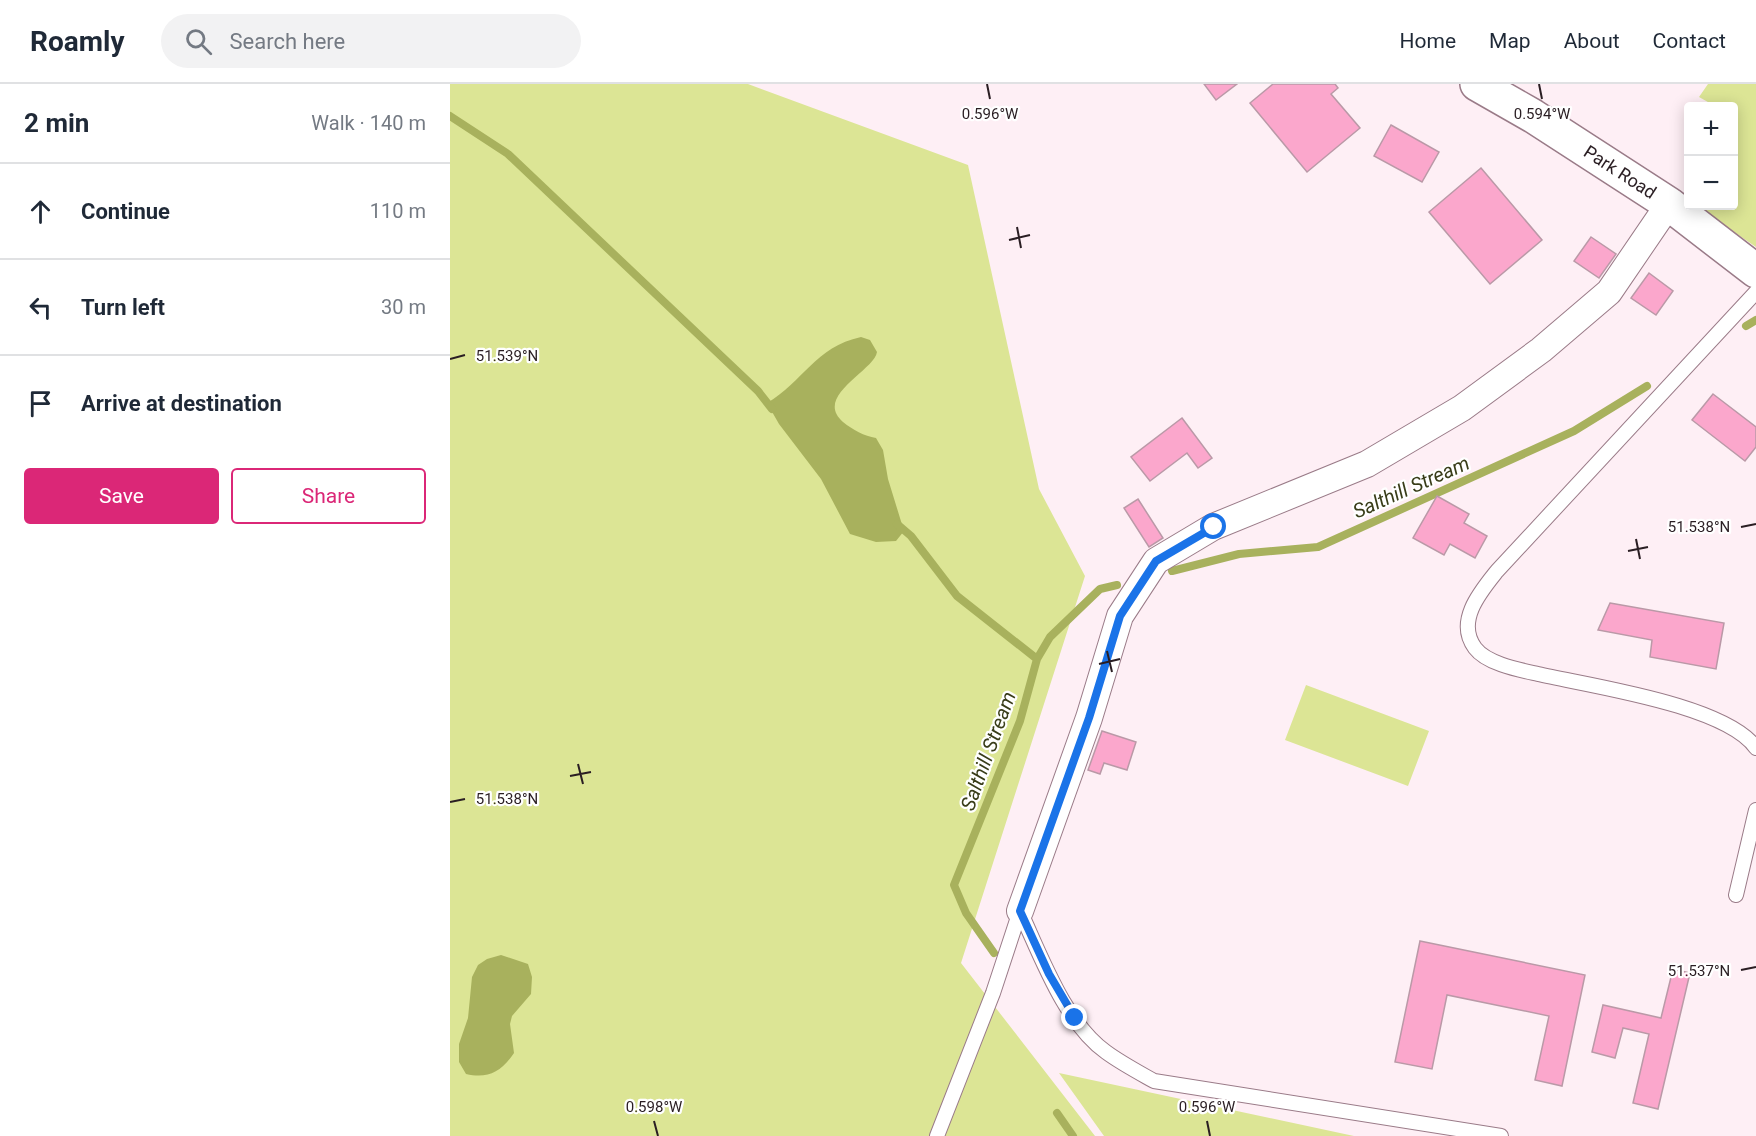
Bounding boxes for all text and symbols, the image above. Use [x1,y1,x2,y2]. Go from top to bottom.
search box [161,14,581,68]
text: Roamly [30,25,125,58]
icon: search [182,25,215,58]
text: Search here [230,29,345,54]
text: Home [1400,29,1456,53]
text: Map [1489,29,1531,53]
text: About [1564,29,1620,53]
text: Contact [1653,29,1726,53]
map controls [1684,102,1738,210]
button: + [1684,102,1738,156]
text: 0.596°W [962,105,1018,123]
text: 0.594°W [1514,105,1570,123]
text: 2 min [24,108,89,138]
text: Walk · 140 m [311,111,426,135]
street label: Park Road [1580,141,1660,203]
button: − [1684,156,1738,210]
icon: ahead [24,195,57,228]
text: Continue [81,199,170,224]
text: 110 m [370,199,426,223]
icon: left [24,291,57,324]
text: Turn left [81,295,165,320]
text: 30 m [381,295,426,319]
text: 51.539°N [476,347,538,365]
icon: arrive [24,387,57,420]
text: Arrive at destination [81,391,282,416]
water label: Salthill Stream [1349,451,1473,523]
button: Save [24,468,219,524]
button: Share [231,468,426,524]
route start [1200,513,1226,539]
text: 51.538°N [1668,518,1730,536]
water label: Salthill Stream [955,688,1021,814]
text: 51.538°N [476,790,538,808]
text: 51.537°N [1668,962,1730,980]
route end [1061,1004,1087,1030]
text: 0.598°W [626,1098,682,1116]
text: 0.596°W [1179,1098,1235,1116]

